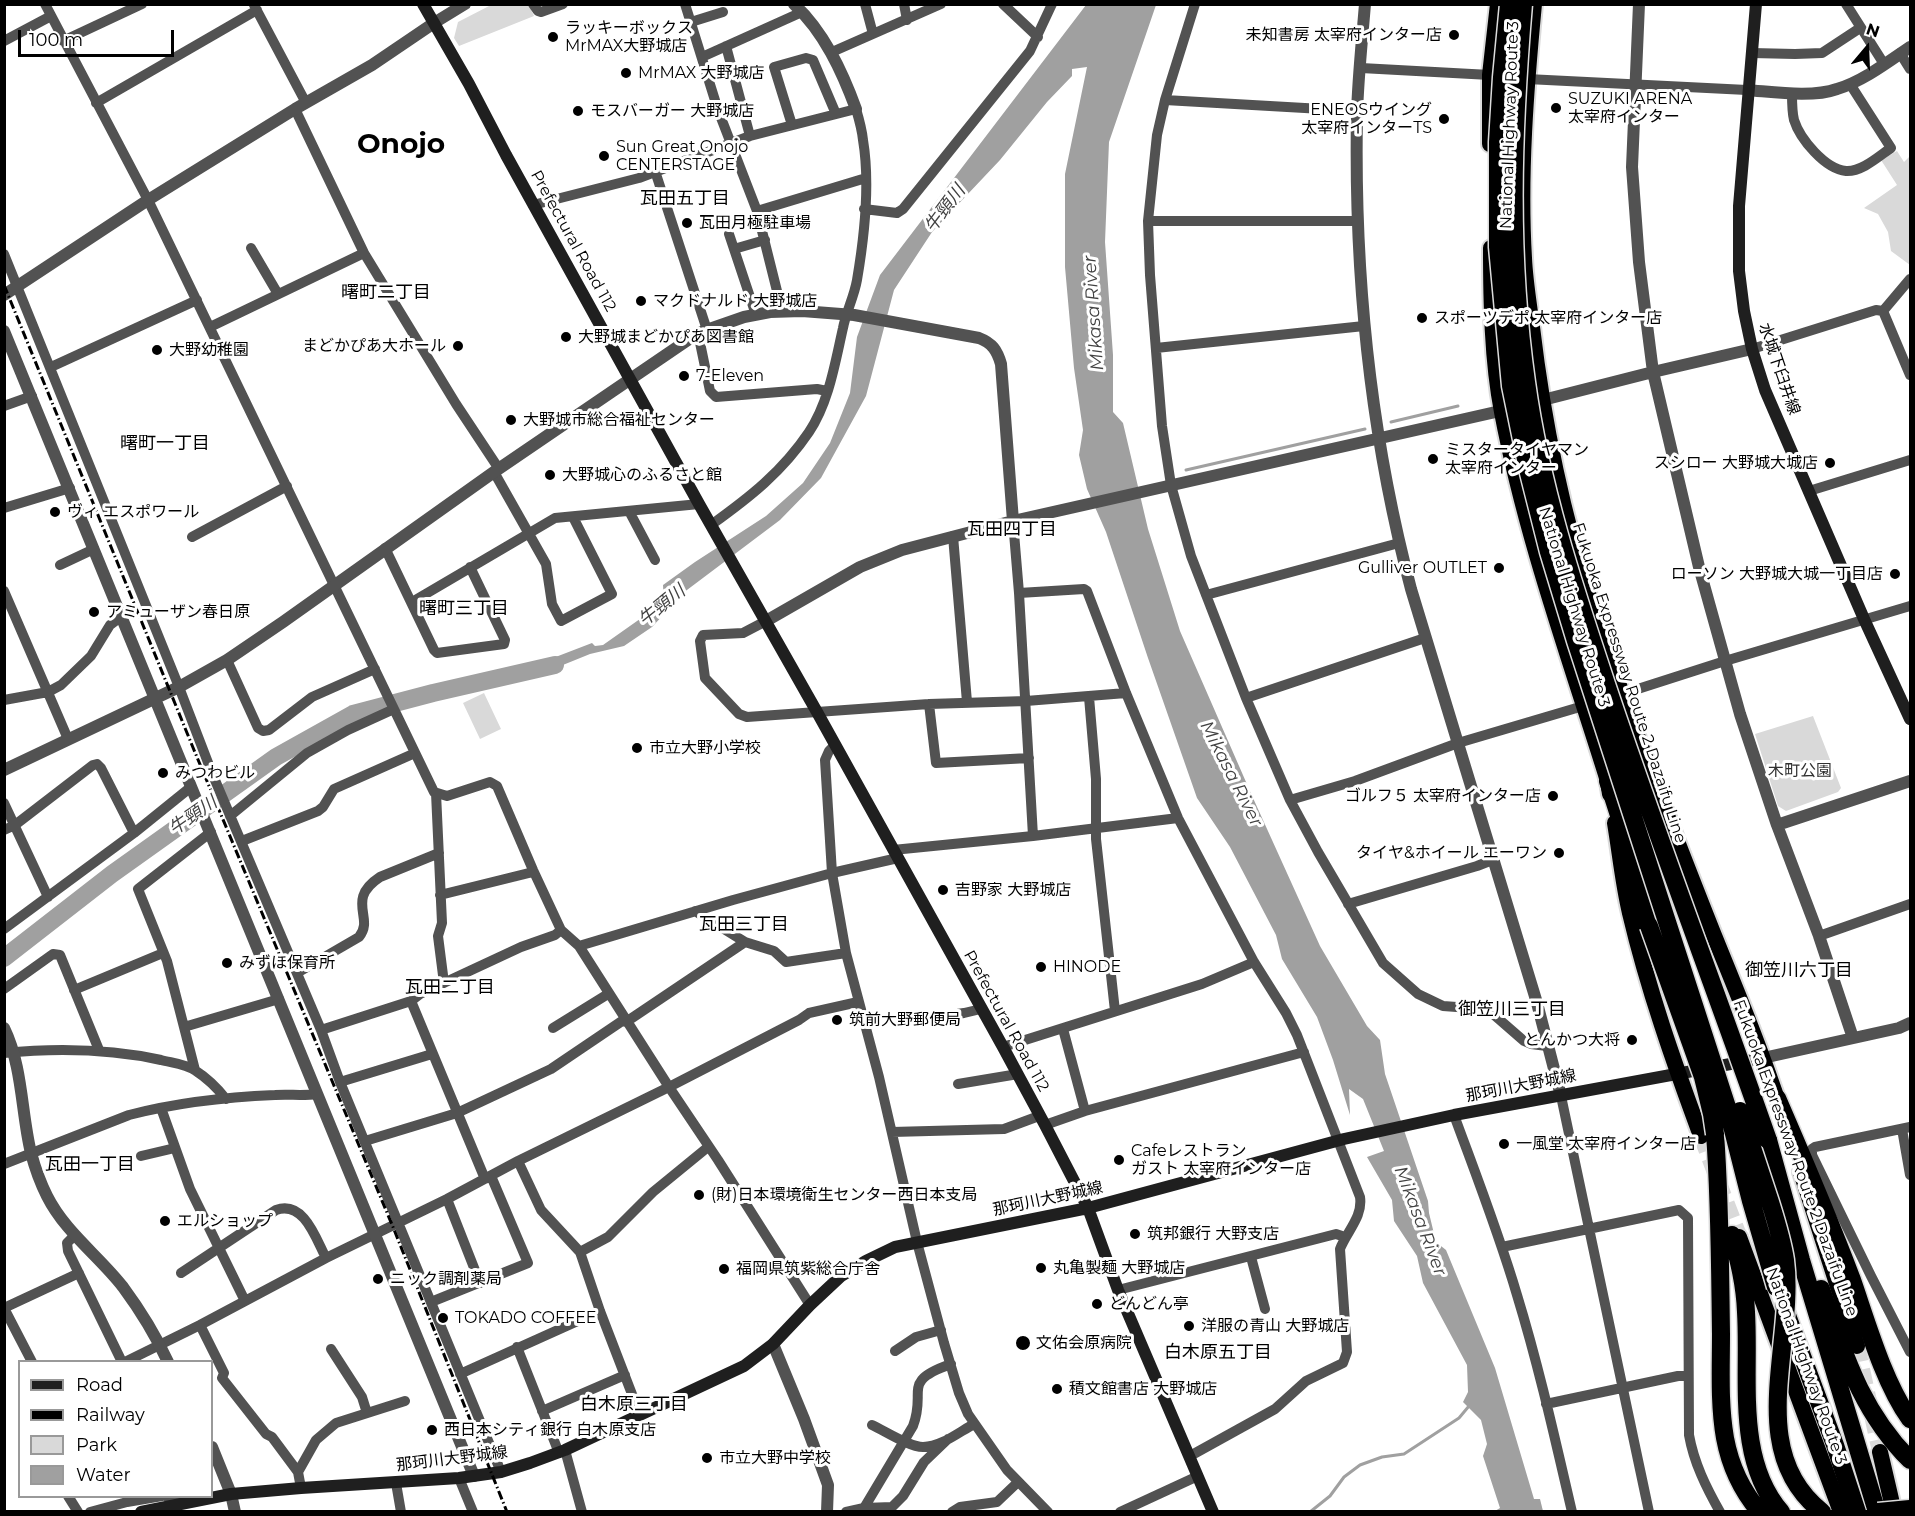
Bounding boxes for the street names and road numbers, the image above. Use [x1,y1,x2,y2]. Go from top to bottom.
street label: National Highway Route 3 [1497,21,1523,229]
street label: Prefectural Road 112 [526,167,620,315]
street label: 水城下臼井線 [1754,320,1804,418]
street label: National Highway Route 3 [1534,505,1614,709]
street label: Fukuoka Expressway Route 2 Dazaifu Line [1568,520,1690,846]
street label: Prefectural Road 112 [959,947,1053,1095]
street label: Fukuoka Expressway Route 2 Dazaifu Line [1729,997,1861,1319]
street label: 那珂川大野城線 [1464,1066,1578,1106]
street label: 那珂川大野城線 [991,1178,1105,1220]
street label: National Highway Route 3 [1761,1265,1851,1467]
street label: 那珂川大野城線 [395,1443,509,1475]

